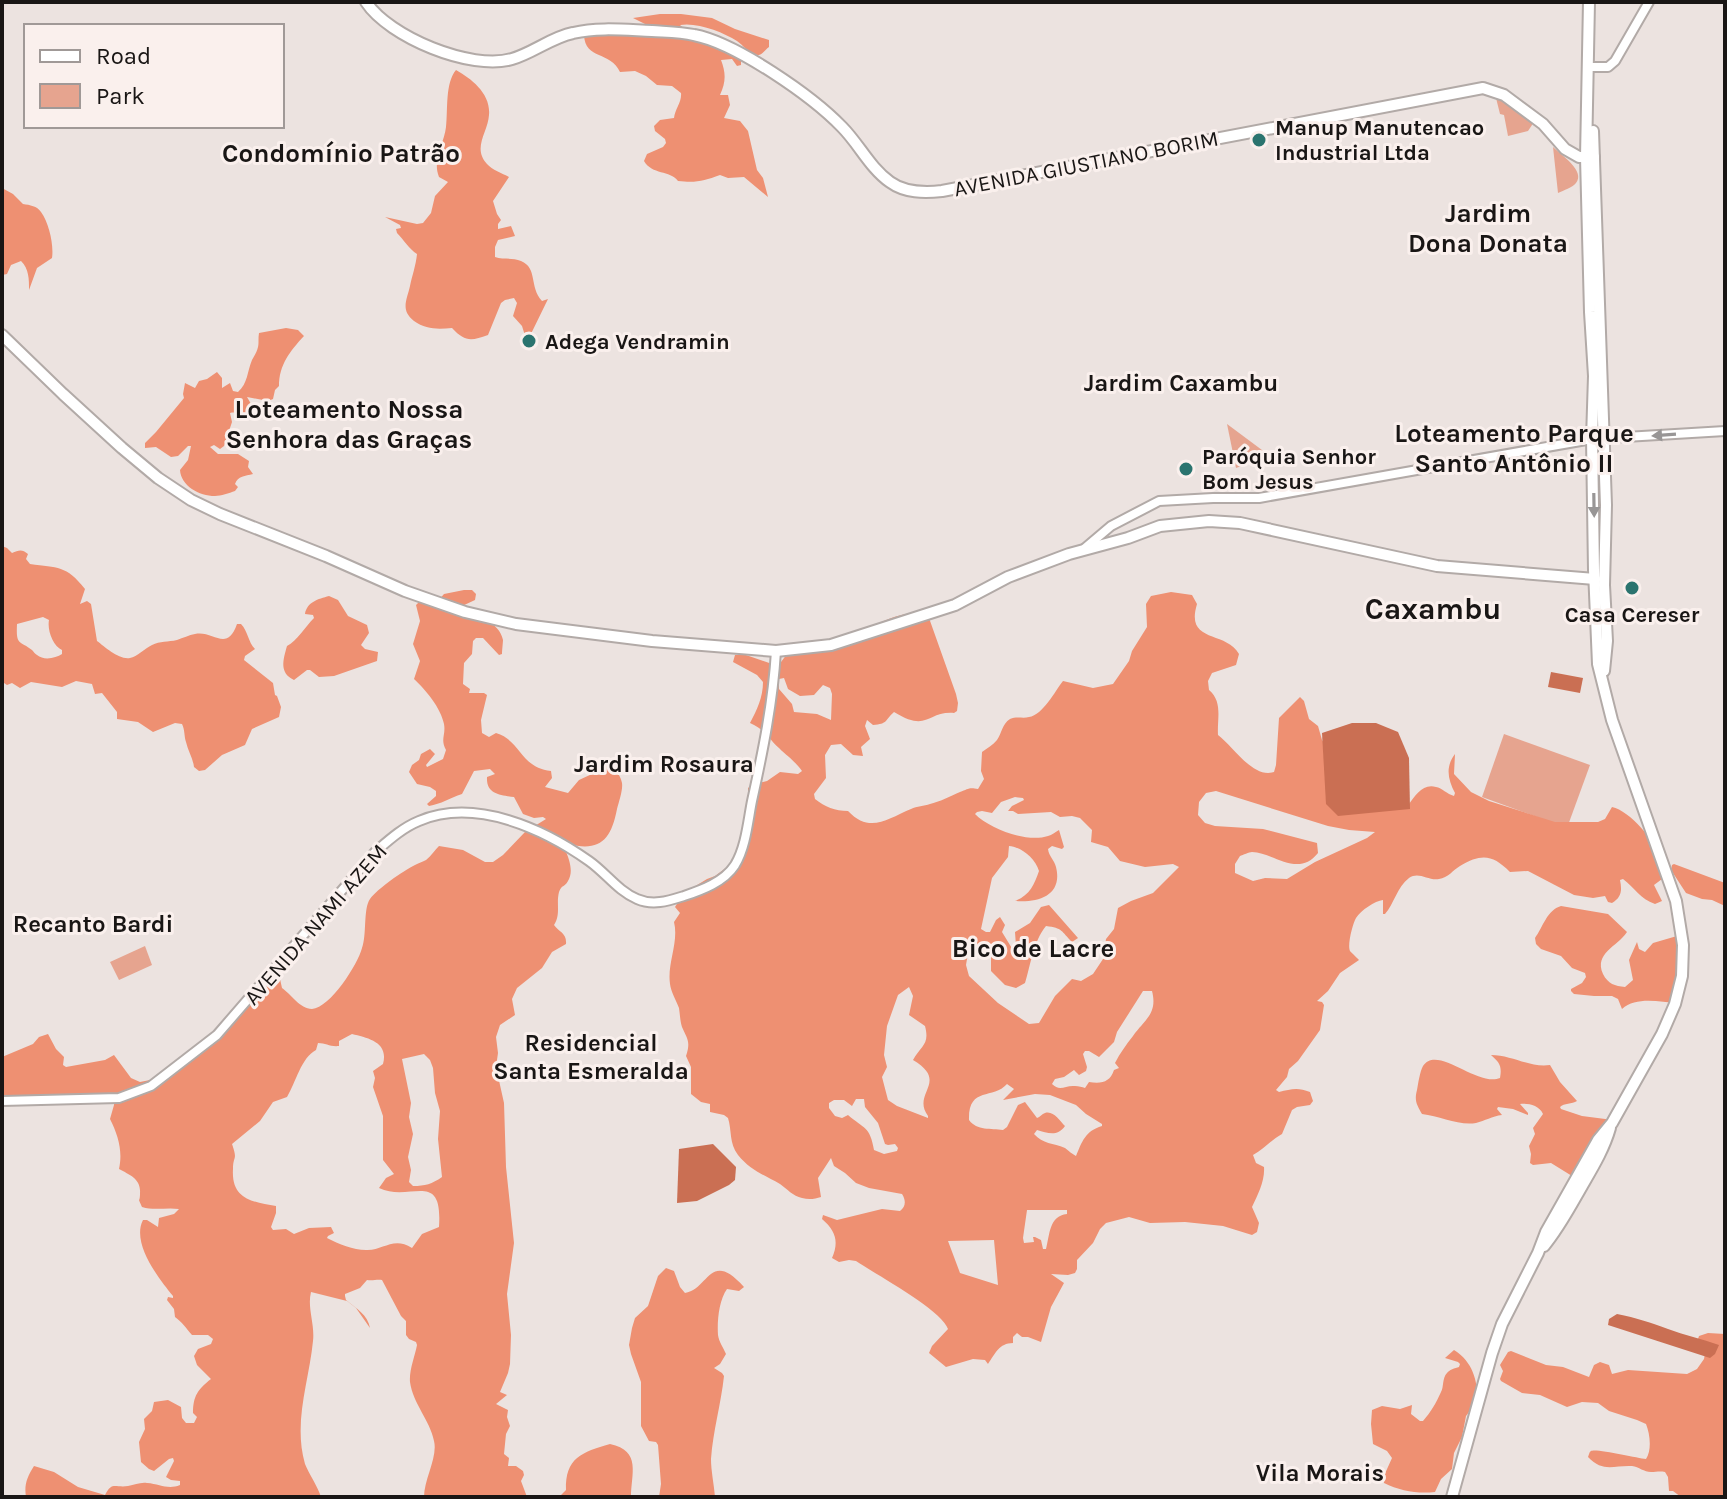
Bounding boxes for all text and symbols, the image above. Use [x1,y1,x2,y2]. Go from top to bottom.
legend [24,24,284,128]
text: Road [96,42,151,70]
text: Park [96,82,145,110]
place label: Manup Manutencao Industrial Ltda [1275,115,1484,166]
street label: AVENIDA GIUSTIANO BORIM [952,126,1221,202]
marker: Manup Manutencao Industrial Ltda [1250,131,1268,149]
district label: Condomínio Patrão [222,138,460,169]
district label: Jardim Dona Donata [1408,198,1568,259]
place label: Adega Vendramin [545,329,730,355]
marker: Adega Vendramin [520,332,538,350]
district label: Jardim Caxambu [1084,369,1278,397]
district label: Loteamento Nossa Senhora das Graças [226,394,472,455]
district label: Loteamento Parque Santo Antônio II [1394,418,1634,479]
one-way arrow [1651,429,1676,442]
place label: Paróquia Senhor Bom Jesus [1202,444,1376,495]
marker: Paróquia Senhor Bom Jesus [1177,460,1195,478]
one-way arrow [1588,493,1600,518]
marker: Casa Cereser [1623,579,1641,597]
district label: Caxambu [1365,591,1501,627]
place label: Casa Cereser [1565,602,1700,628]
district label: Jardim Rosaura [574,750,754,778]
street label: AVENIDA NAMI AZEM [239,839,393,1010]
district label: Recanto Bardi [13,910,173,938]
district label: Bico de Lacre [952,933,1114,964]
district label: Residencial Santa Esmeralda [493,1029,689,1085]
district label: Vila Morais [1256,1459,1384,1487]

